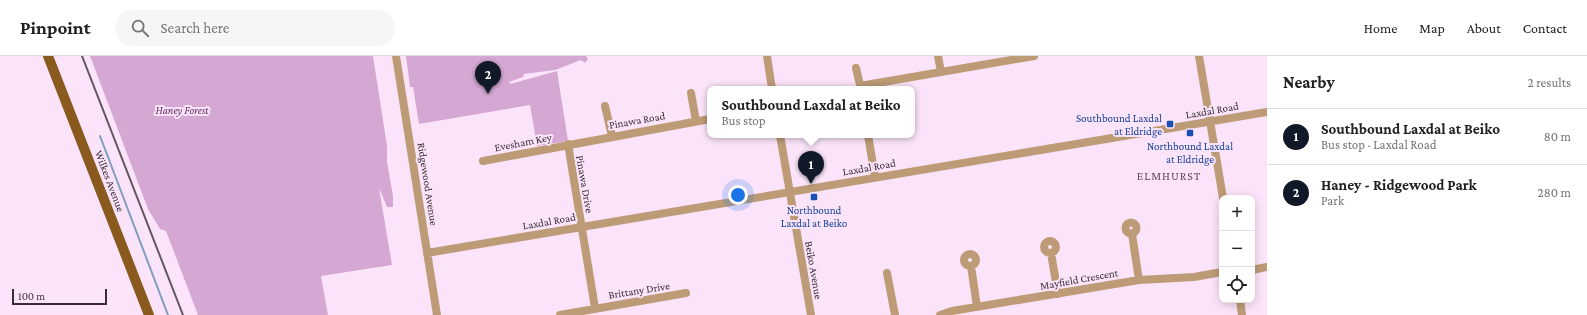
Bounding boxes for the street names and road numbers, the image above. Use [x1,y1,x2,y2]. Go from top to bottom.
street label: Laxdal Road [1185,99,1240,121]
street label: Pinawa Road [608,109,666,131]
street label: Evesham Key [493,130,554,154]
street label: Ridgewood Avenue [415,142,441,227]
street label: Wilkes Avenue [93,149,127,213]
street label: Pinawa Drive [574,154,596,214]
street label: Laxdal Road [842,156,897,178]
street label: Laxdal Road [522,210,577,232]
street label: Beiko Avenue [803,240,825,300]
street label: Mayfield Crescent [1039,266,1119,293]
street label: Brittany Drive [607,279,671,302]

